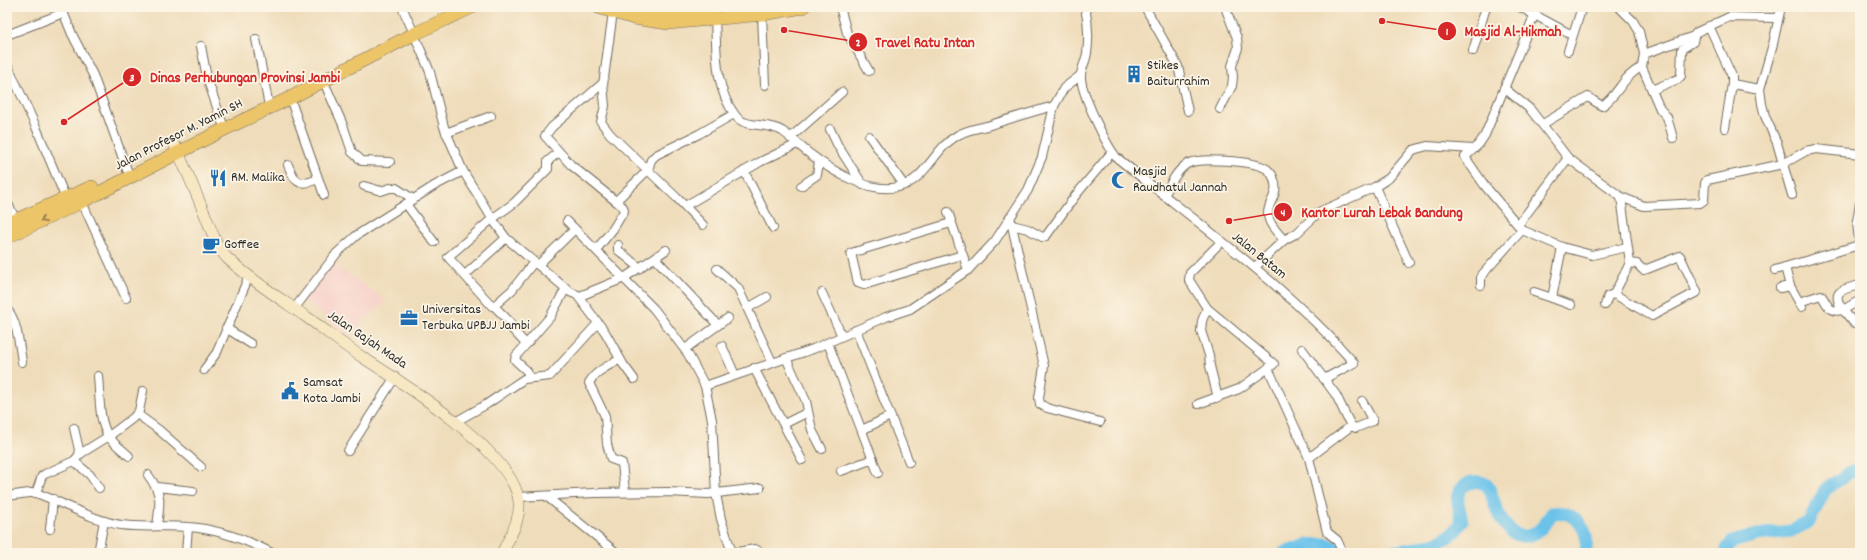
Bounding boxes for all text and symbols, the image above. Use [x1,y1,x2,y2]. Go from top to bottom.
callout: Masjid Al-Hikmah [1437,17,1570,44]
text: Masjid Al-Hikmah [1465,22,1562,44]
text: 1 [1446,24,1449,41]
callout: Travel Ratu Intan [848,29,983,56]
text: Travel Ratu Intan [875,33,975,55]
text: 2 [855,35,861,52]
place label: Stikes Baiturrahim [1147,56,1210,92]
callout: Dinas Perhubungan Provinsi Jambi [122,63,348,90]
building icon: Stikes Baiturrahim [1124,64,1144,84]
text: Dinas Perhubungan Provinsi Jambi [150,68,340,90]
text: 3 [129,70,135,87]
street label: Jalan Profesor M. Yamin SH [112,94,246,176]
place label: Masjid Raudhatul Jannah [1133,162,1227,198]
restaurant icon: RM. Malika [208,168,228,188]
place label: RM. Malika [231,168,285,188]
mosque icon: Masjid Raudhatul Jannah [1110,170,1130,190]
callout: Kantor Lurah Lebak Bandung [1273,199,1471,226]
text: Kantor Lurah Lebak Bandung [1301,203,1463,225]
text: 4 [1281,205,1286,222]
one-way arrow [40,215,48,223]
street label: Jalan Batam [1227,228,1291,284]
cafe icon: Goffee [201,235,221,255]
place label: Goffee [224,235,259,255]
place label: Universitas Terbuka UPBJJ Jambi [422,300,530,336]
street label: Jalan Gajah Mada [323,306,411,374]
office icon: Universitas Terbuka UPBJJ Jambi [399,308,419,328]
place label: Samsat Kota Jambi [303,373,361,409]
public building icon: Samsat Kota Jambi [280,381,300,401]

